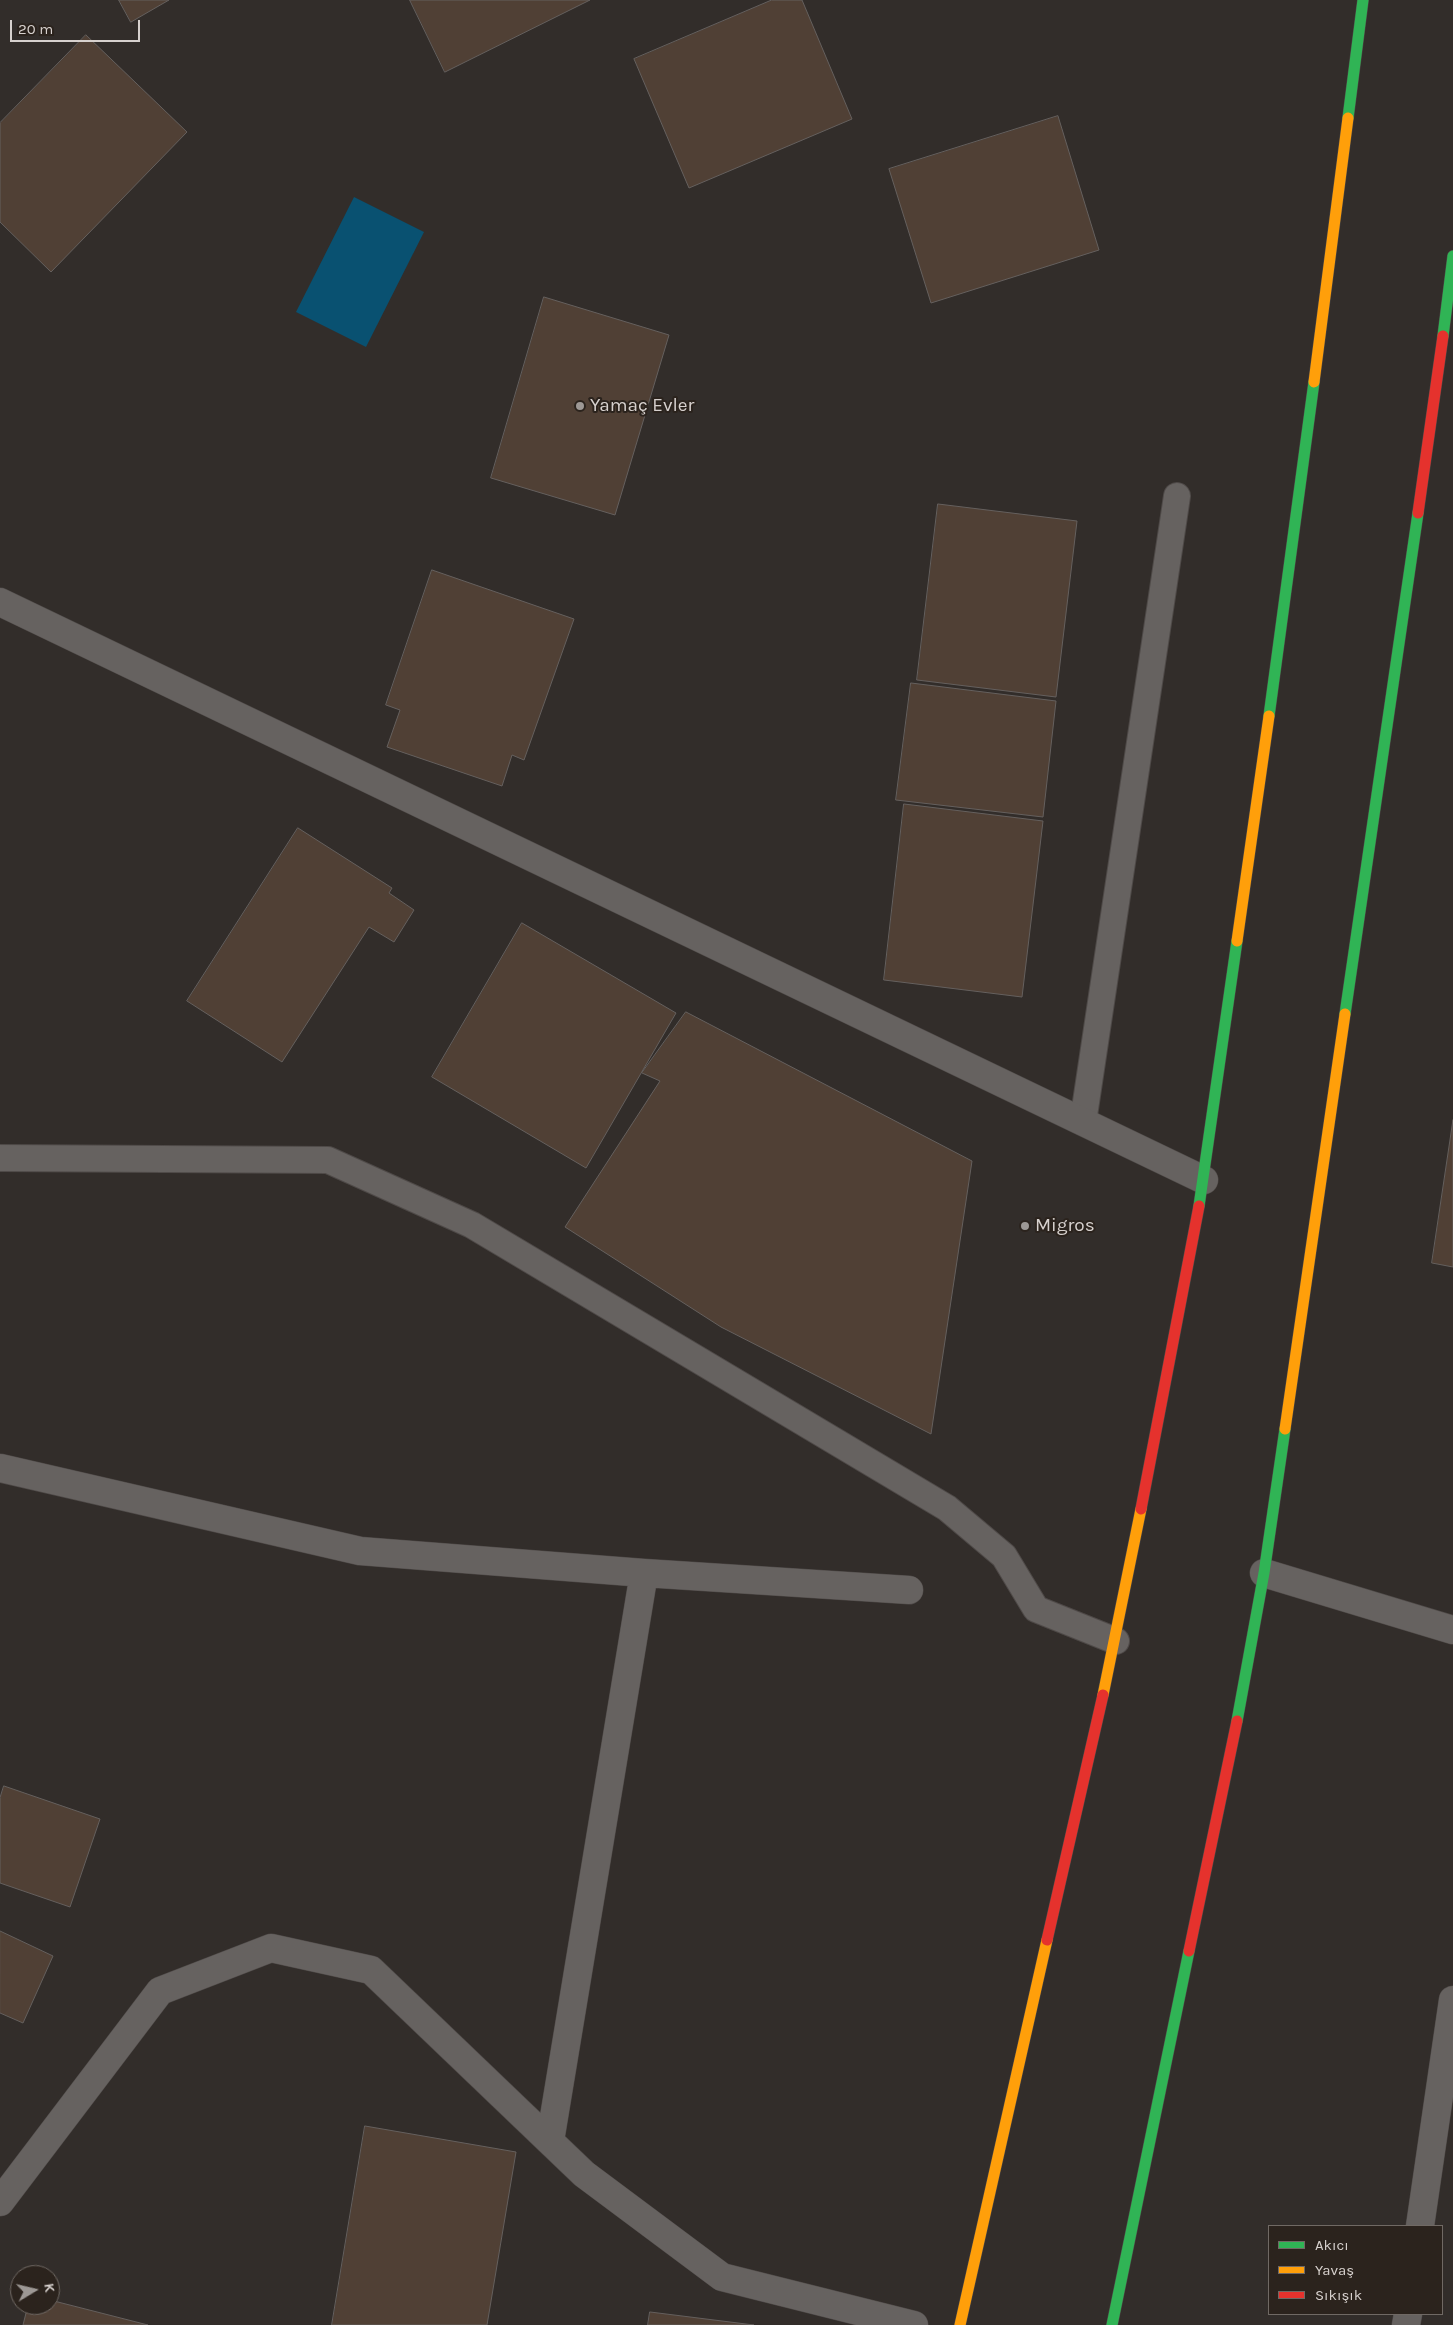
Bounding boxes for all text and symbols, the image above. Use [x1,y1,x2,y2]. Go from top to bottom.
scale bar [12,10,142,42]
text: 20 m [18,20,53,38]
place label: Yamaç Evler [590,395,694,417]
marker: Yamaç Evler [574,400,586,412]
place label: Migros [1035,1215,1095,1237]
marker: Migros [1019,1220,1031,1232]
legend [1268,2225,1443,2315]
text: Akıcı [1315,2236,1349,2254]
text: Yavaş [1315,2261,1354,2279]
north arrow [10,2265,60,2315]
text: K [40,2282,58,2294]
text: Sıkışık [1315,2286,1362,2304]

